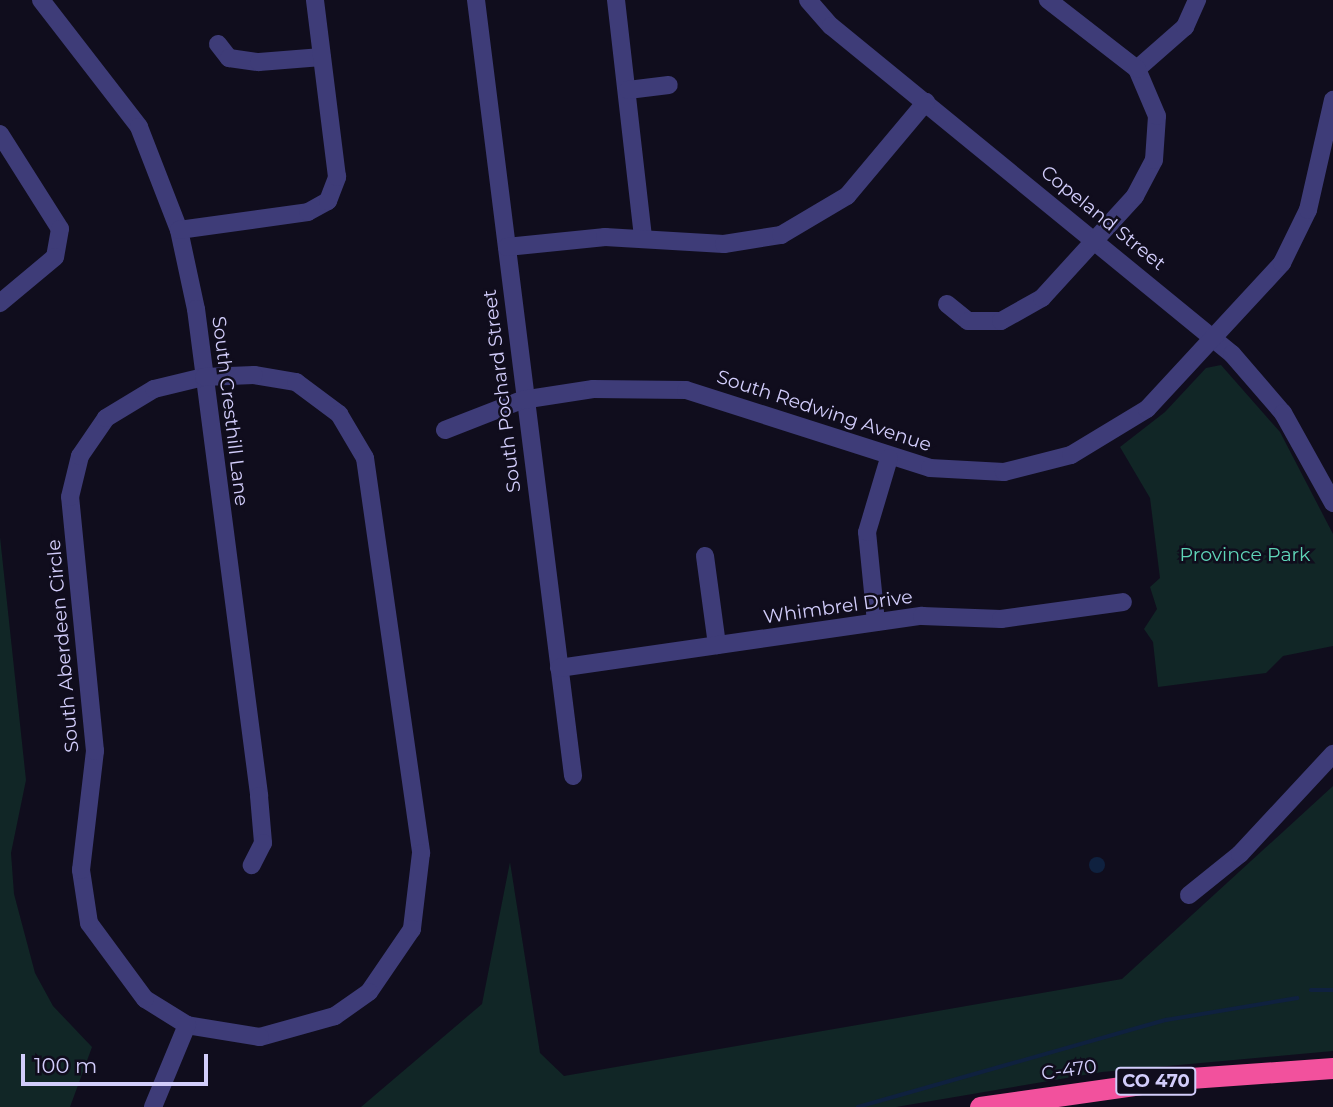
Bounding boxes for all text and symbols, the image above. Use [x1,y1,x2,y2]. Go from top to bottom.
street label: Copeland Street [1036,161,1170,275]
street label: South Pochard Street [478,288,526,494]
street label: South Cresthill Lane [207,315,253,507]
street label: South Redwing Avenue [714,365,934,457]
street label: South Aberdeen Circle [42,538,84,754]
park label: Province Park [1180,544,1310,566]
street label: Whimbrel Drive [762,585,914,629]
scale bar [24,1040,212,1084]
text: 100 m [34,1053,97,1078]
street label: C-470 [1040,1055,1098,1085]
road number: CO 470 [1114,1066,1198,1096]

